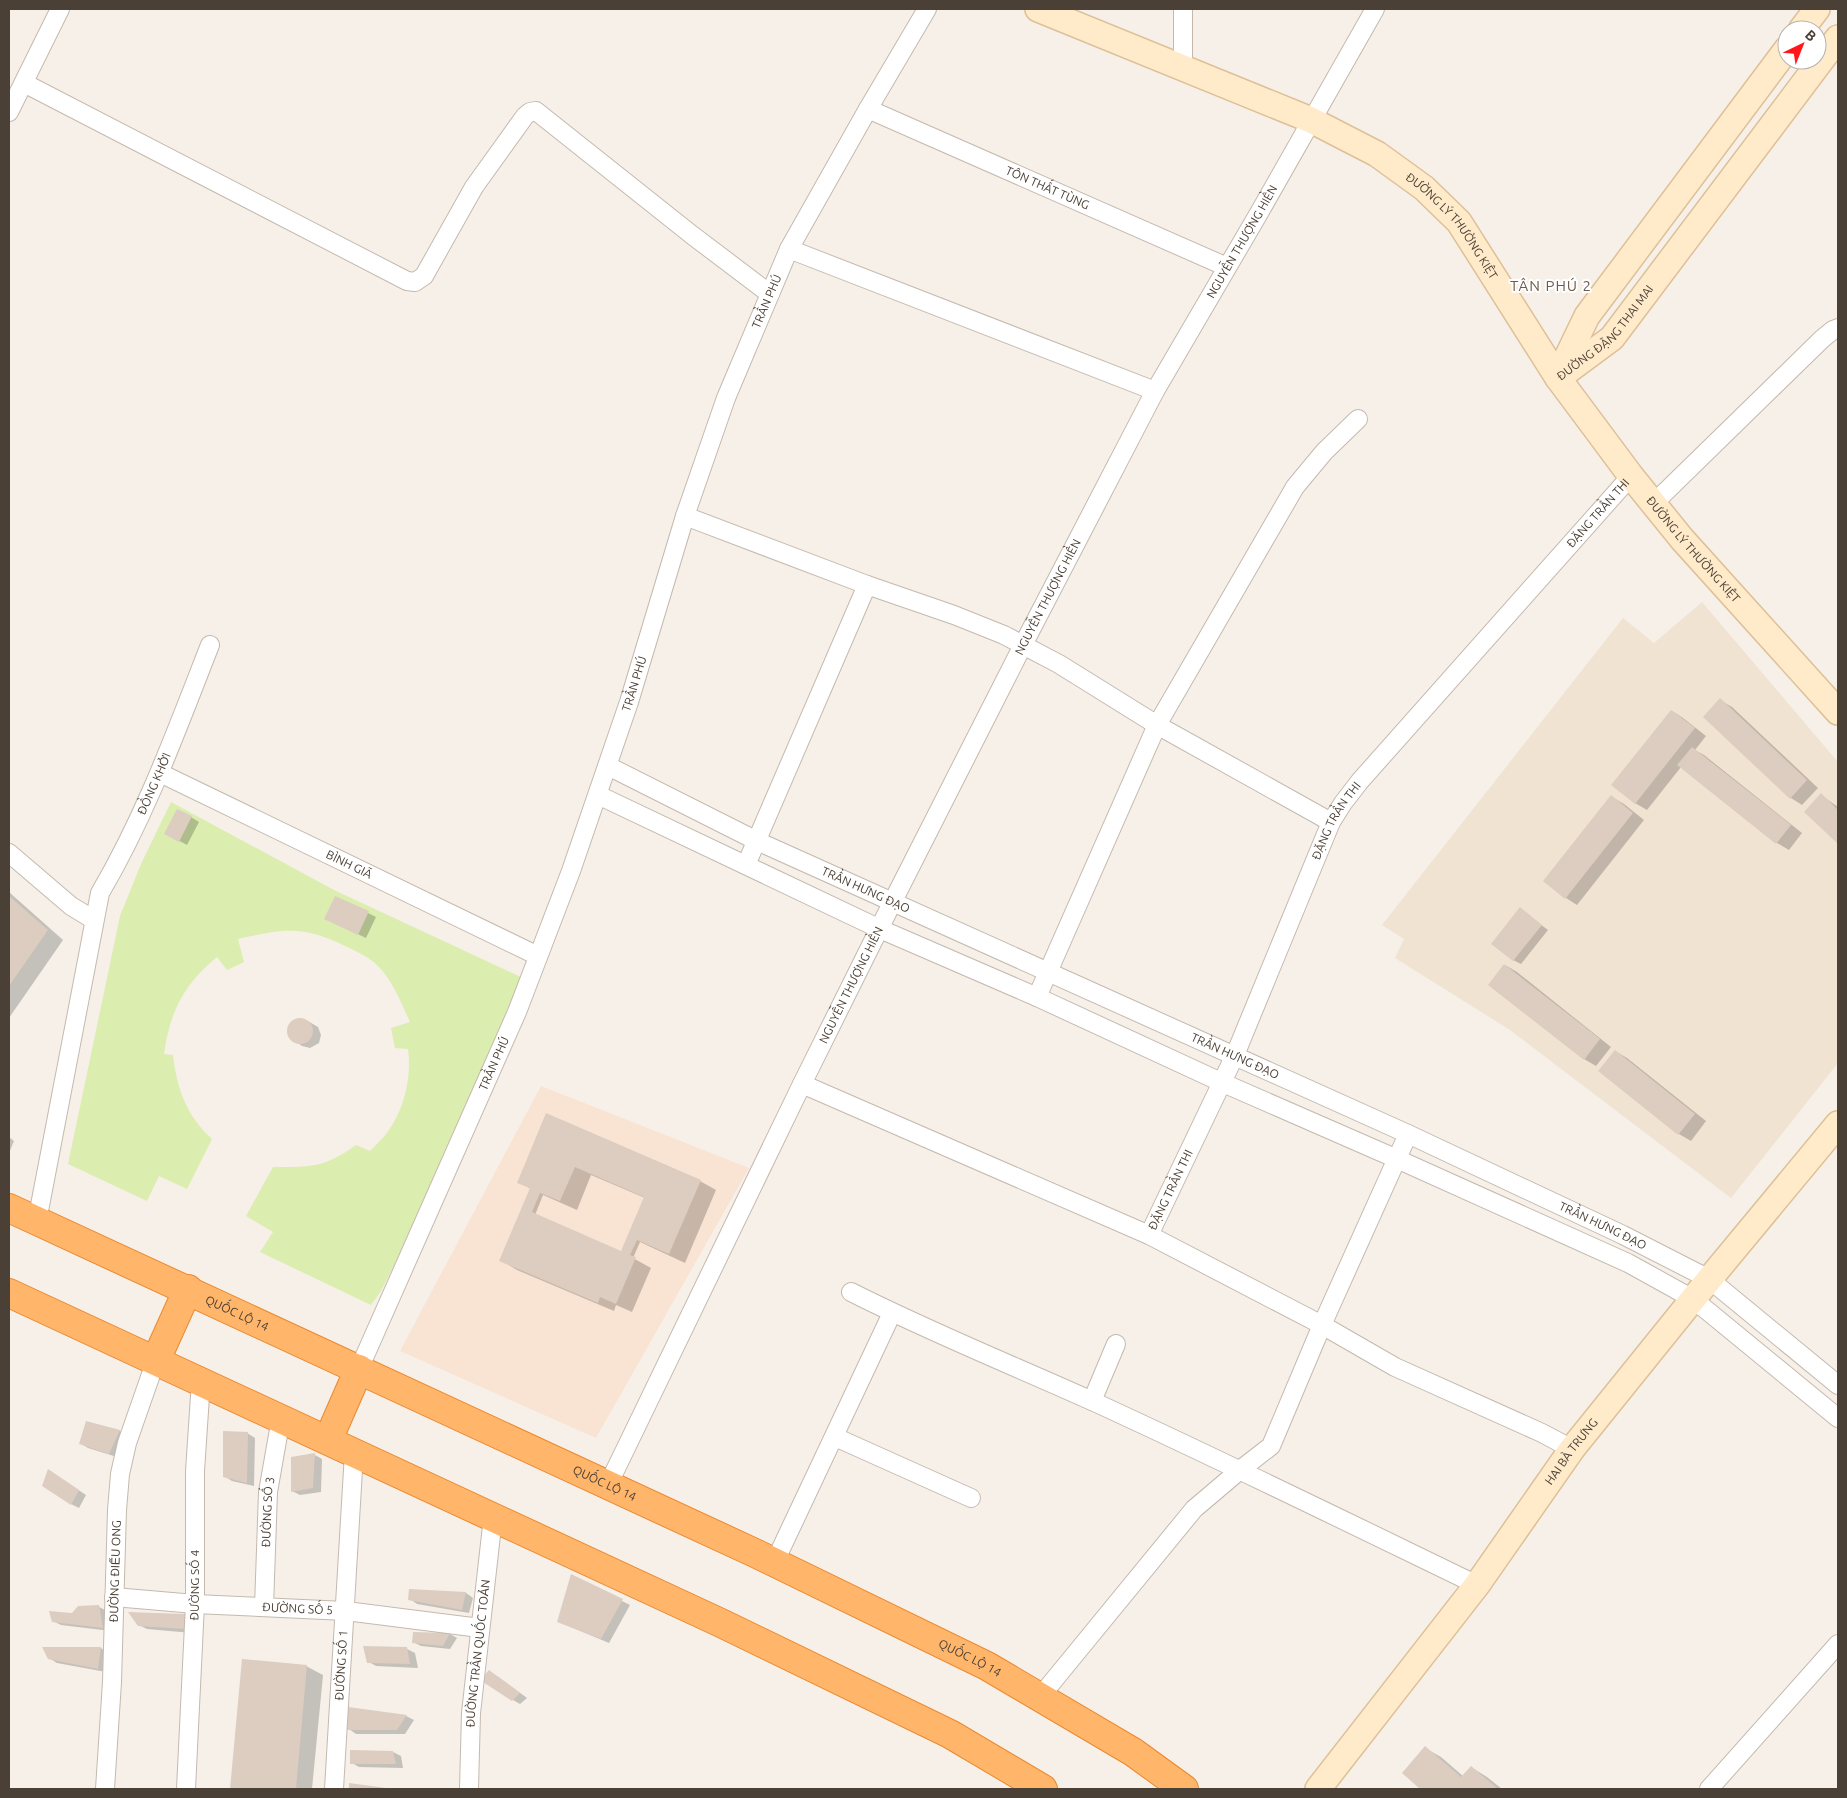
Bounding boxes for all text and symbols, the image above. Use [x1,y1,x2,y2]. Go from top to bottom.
north arrow [1777,20,1827,70]
text: B [1802,26,1820,45]
street label: TÔN THẤT TÙNG [1004,163,1092,212]
street label: ĐƯỜNG LÝ THƯỜNG KIỆT [1403,170,1501,281]
street label: NGUYỄN THƯỢNG HIỀN [1204,183,1280,300]
street label: TRẦN PHÚ [749,272,784,330]
district label: TÂN PHÚ 2 [1510,277,1592,294]
street label: ĐƯỜNG ĐẶNG THAI MAI [1554,282,1656,383]
street label: ĐẶNG TRẦN THI [1564,476,1631,550]
street label: ĐƯỜNG LÝ THƯỜNG KIỆT [1644,494,1743,605]
street label: NGUYỄN THƯỢNG HIỀN [1012,537,1083,657]
street label: TRẦN PHÚ [619,654,648,713]
street label: ĐỒNG KHỞI [135,751,173,817]
street label: ĐẶNG TRẦN THI [1309,779,1363,861]
street label: BÌNH GIÃ [324,847,374,881]
street label: TRẦN HƯNG ĐẠO [820,864,912,915]
street label: NGUYỄN THƯỢNG HIỀN [816,924,885,1045]
street label: TRẦN HƯNG ĐẠO [1189,1030,1281,1081]
street label: TRẦN PHÚ [476,1034,511,1092]
street label: ĐẶNG TRẦN THI [1145,1147,1195,1232]
street label: TRẦN HƯNG ĐẠO [1557,1199,1649,1252]
street label: QUỐC LỘ 14 [203,1293,271,1333]
street label: HAI BÀ TRƯNG [1542,1416,1600,1487]
street label: QUỐC LỘ 14 [571,1463,639,1503]
street label: ĐƯỜNG SỐ 3 [258,1476,277,1548]
street label: ĐƯỜNG ĐIỂU ONG [107,1520,123,1623]
street label: ĐƯỜNG SỐ 4 [185,1550,201,1621]
street label: ĐƯỜNG TRẦN QUỐC TOẢN [464,1579,492,1727]
street label: ĐƯỜNG SỐ 5 [262,1600,333,1616]
street label: ĐƯỜNG SỐ 1 [332,1629,349,1701]
street label: QUỐC LỘ 14 [937,1636,1004,1679]

